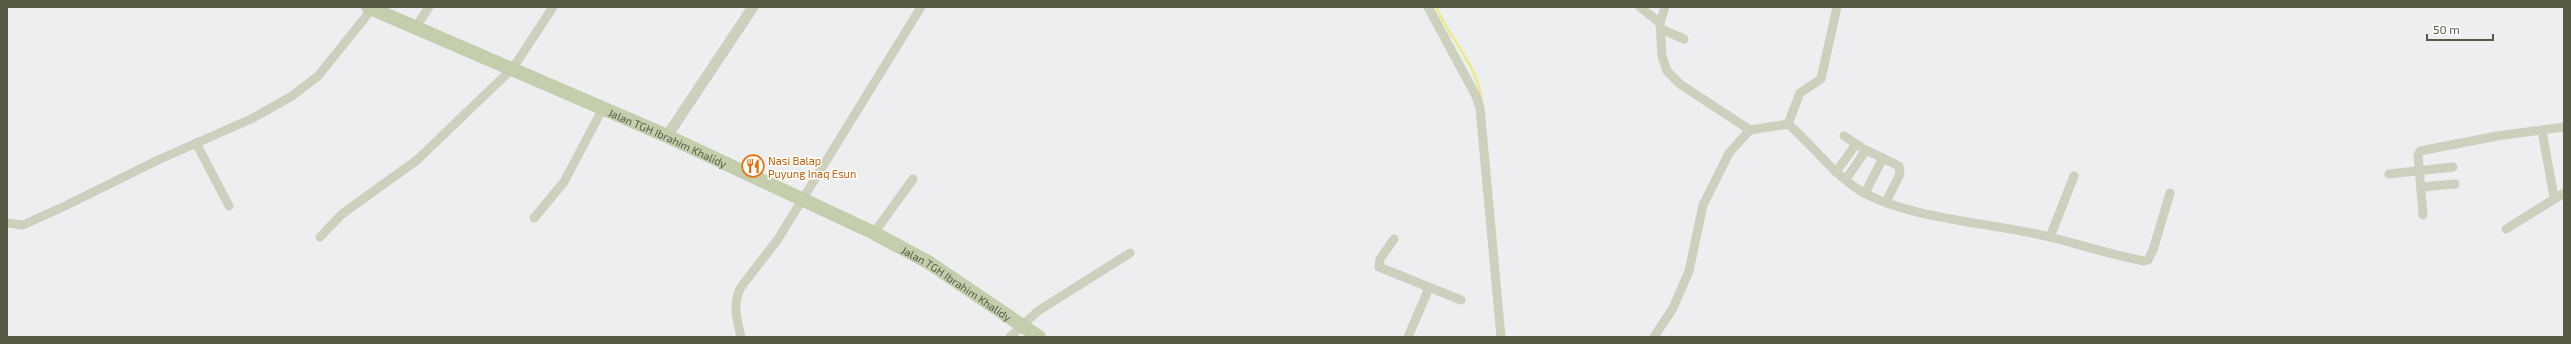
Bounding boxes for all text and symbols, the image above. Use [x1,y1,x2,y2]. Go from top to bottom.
scale bar [2427,16,2493,42]
text: 50 m [2433,22,2460,36]
street label: Jalan TGH Ibrahim Khalidy [607,105,729,170]
restaurant icon: Nasi Balap Puyung Inaq Esun [740,153,766,179]
place label: Nasi Balap Puyung Inaq Esun [768,154,856,180]
street label: Jalan TGH Ibrahim Khalidy [899,243,1014,323]

